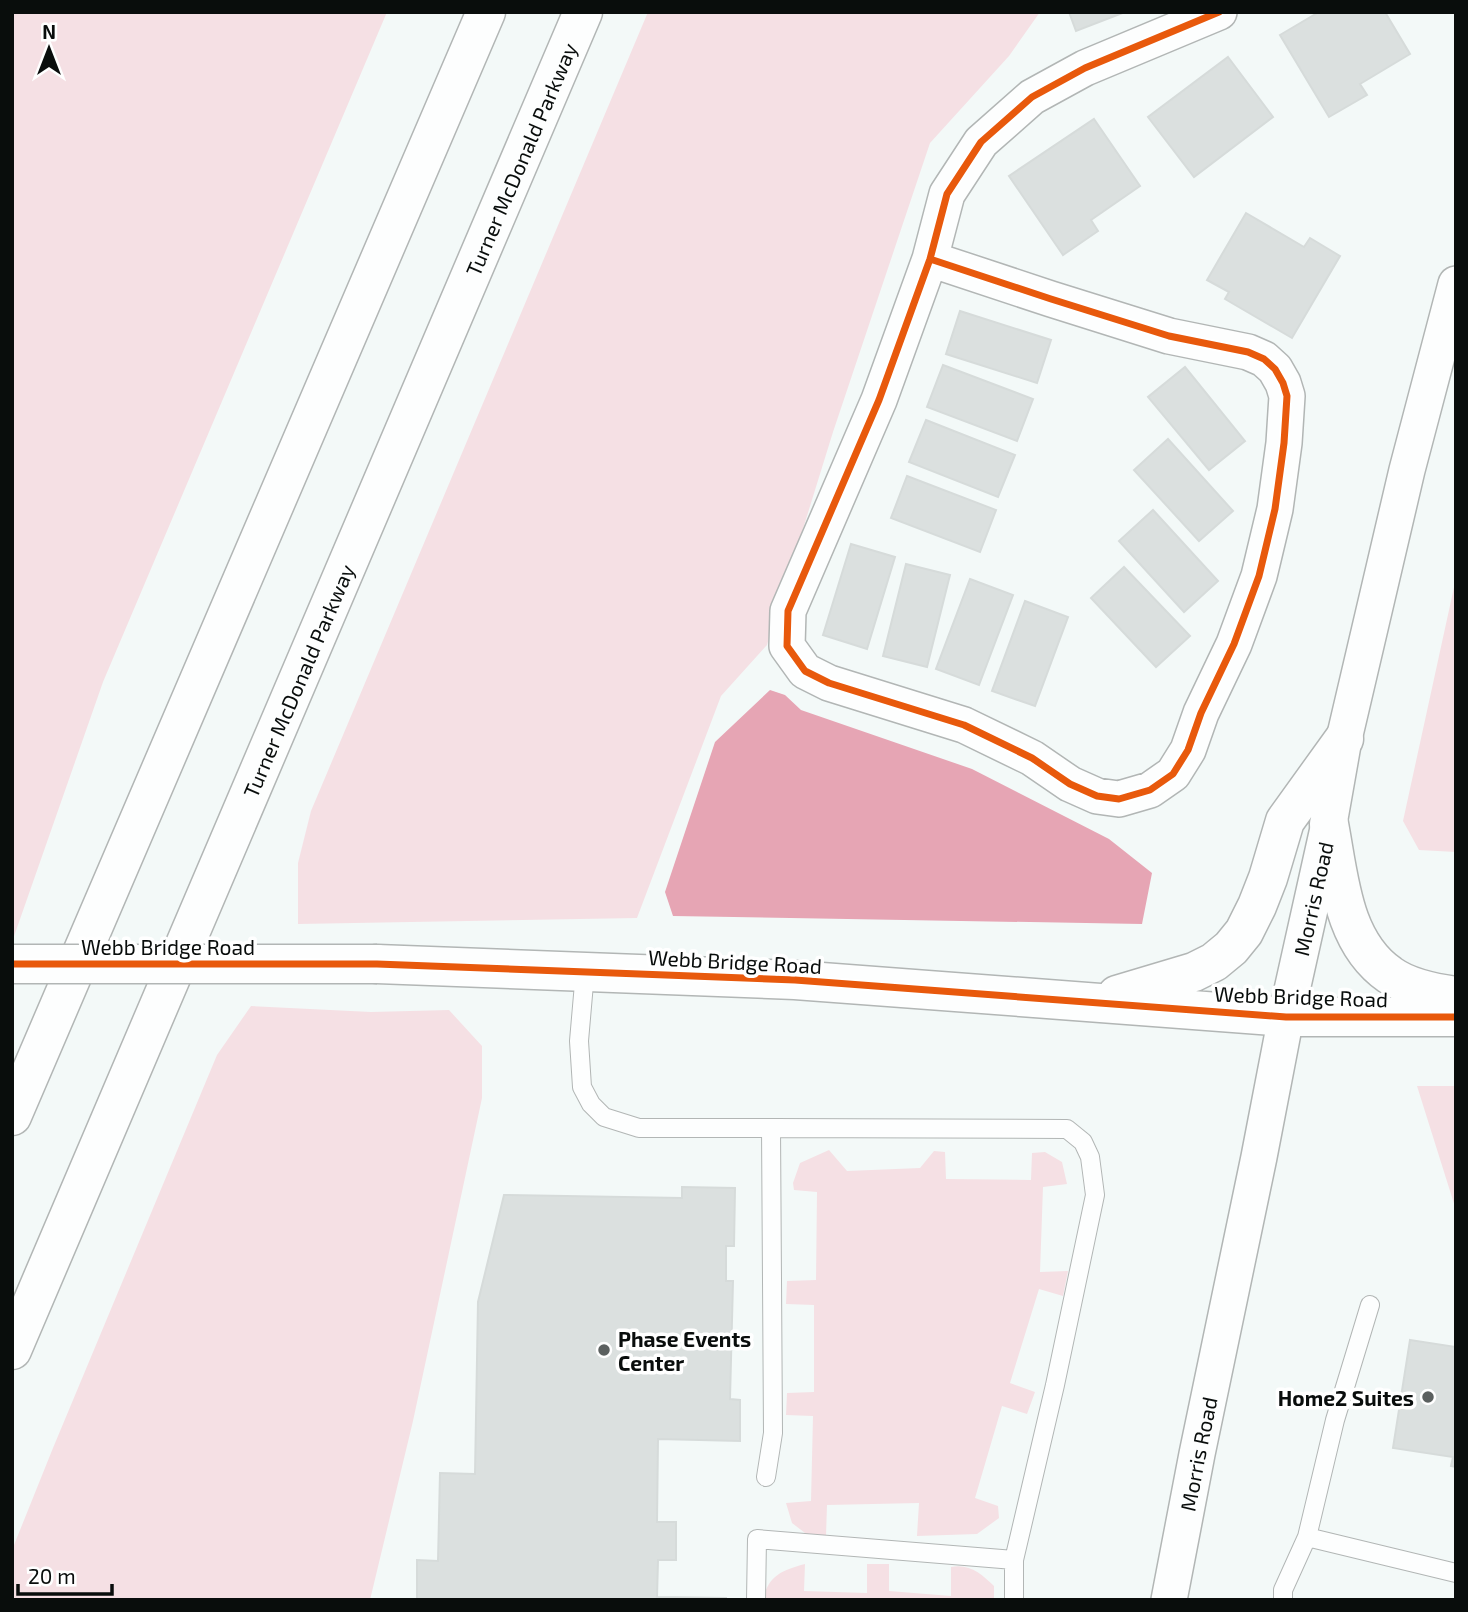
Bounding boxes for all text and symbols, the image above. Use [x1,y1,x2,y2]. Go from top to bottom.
north arrow [14,14,84,84]
text: N [42,20,56,43]
street label: Turner McDonald Parkway [460,39,581,279]
street label: Turner McDonald Parkway [237,560,359,801]
street label: Morris Road [1288,839,1337,958]
street label: Webb Bridge Road [81,934,255,959]
street label: Webb Bridge Road [647,944,823,978]
street label: Webb Bridge Road [1214,980,1388,1012]
place label: Phase Events Center [618,1326,751,1375]
marker: Phase Events Center [596,1342,612,1358]
place label: Home2 Suites [1278,1385,1414,1410]
marker: Home2 Suites [1420,1389,1436,1405]
street label: Morris Road [1174,1394,1221,1513]
scale bar [18,1552,112,1596]
text: 20 m [28,1563,76,1588]

